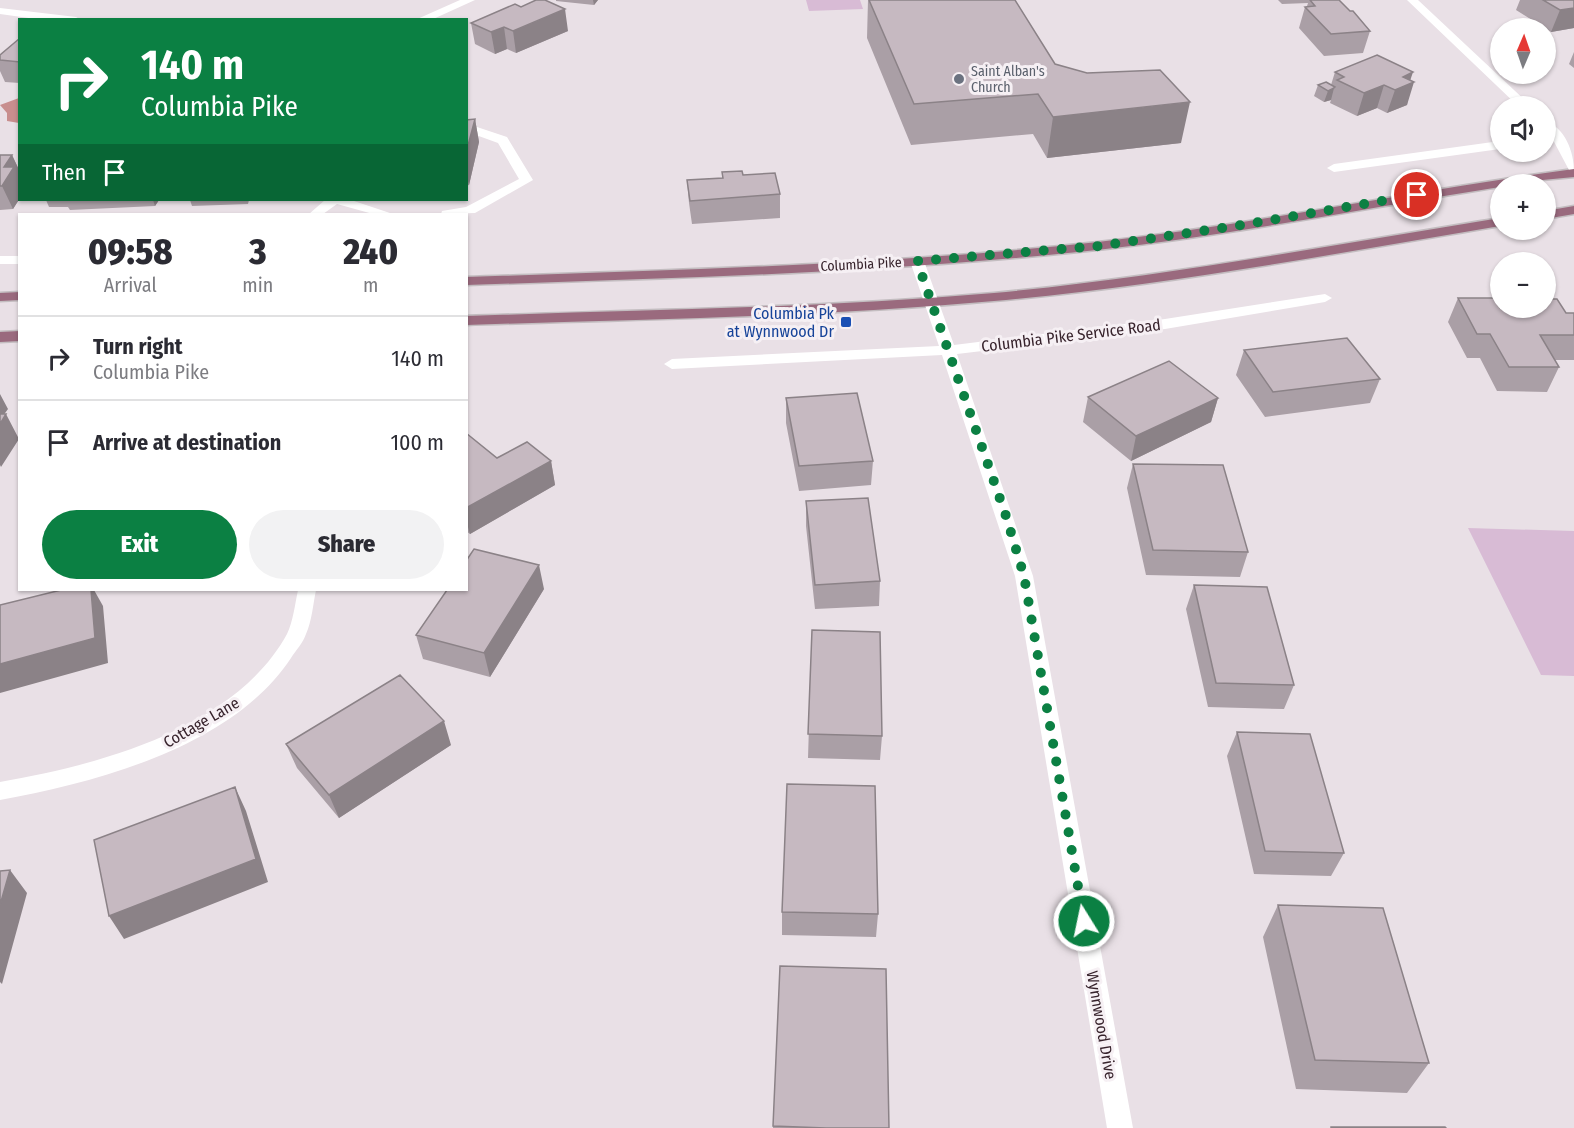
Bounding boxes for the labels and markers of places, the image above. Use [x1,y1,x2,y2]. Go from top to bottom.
place label: Saint Alban's Church [971,63,1045,96]
marker: Saint Alban's Church [952,72,966,86]
pin [1391,169,1442,220]
place label: Columbia Pk at Wynnwood Dr [727,304,835,341]
marker: Columbia Pk at Wynnwood Dr [839,315,853,329]

